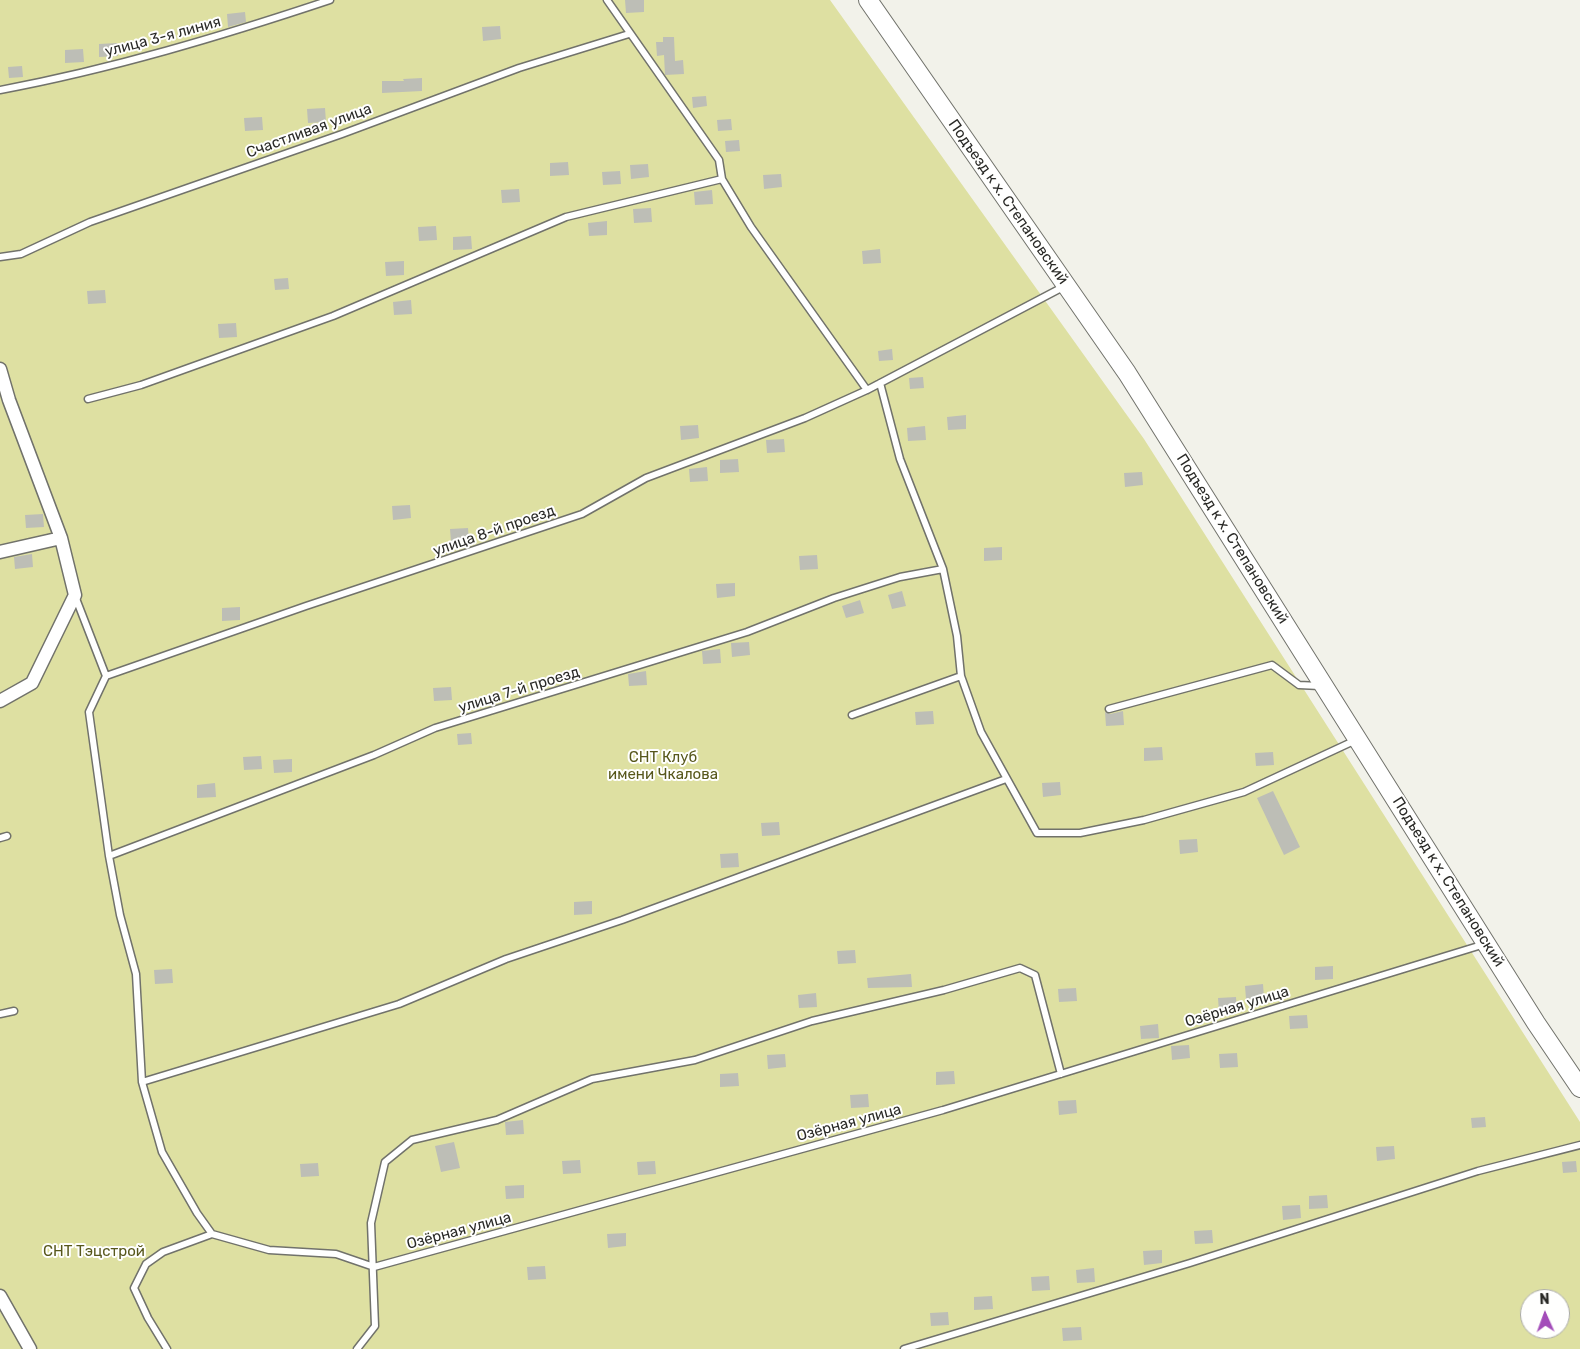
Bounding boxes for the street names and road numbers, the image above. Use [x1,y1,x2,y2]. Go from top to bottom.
street label: улица 3-я линия [103,13,223,61]
street label: Счастливая улица [244,100,374,162]
street label: Подъезд к х. Степановский [944,116,1072,288]
street label: Подъезд к х. Степановский [1172,451,1292,627]
street label: улица 8-й проезд [431,502,557,560]
street label: улица 7-й проезд [456,663,582,717]
street label: Подъезд к х. Степановский [1388,794,1508,970]
street label: Озёрная улица [1183,983,1291,1031]
street label: Озёрная улица [795,1100,903,1146]
street label: Озёрная улица [405,1208,513,1254]

